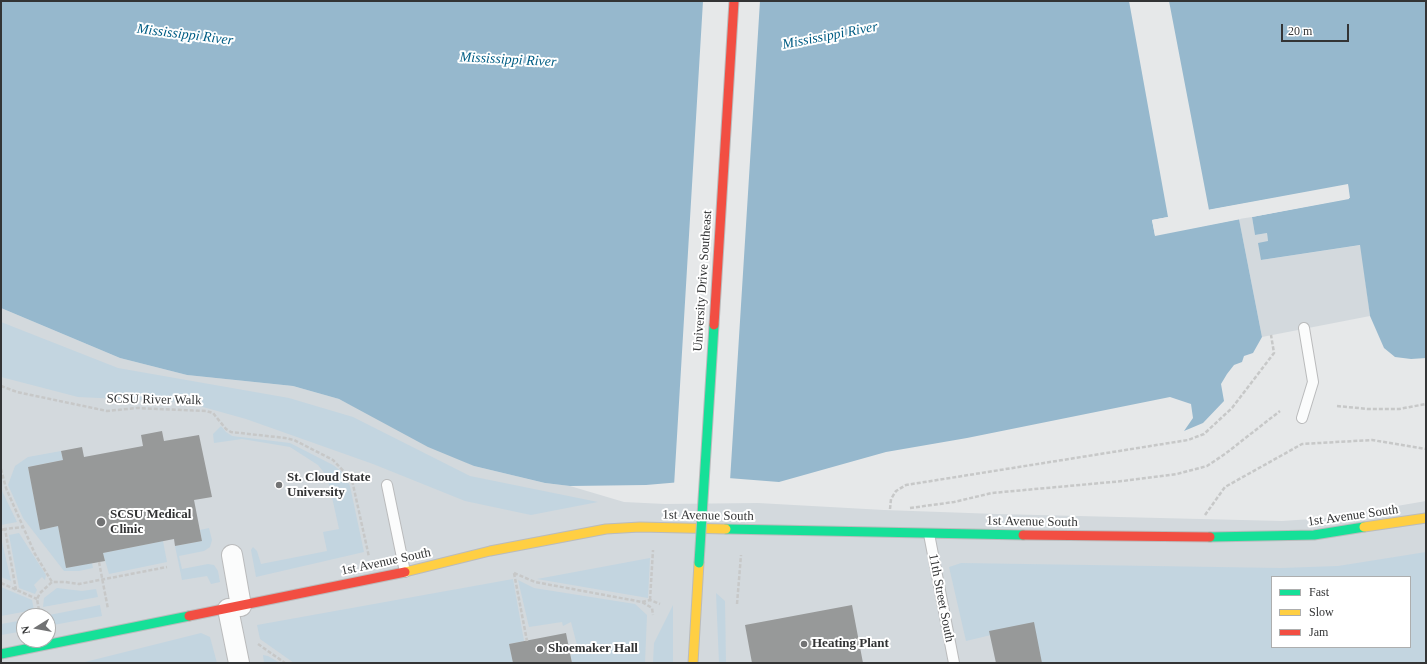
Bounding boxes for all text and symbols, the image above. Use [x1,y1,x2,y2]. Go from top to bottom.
scale bar [1283,16,1351,42]
water label: Mississippi River [781,19,879,53]
water label: Mississippi River [136,21,234,49]
text: 20 m [1288,24,1312,38]
water label: Mississippi River [459,49,557,71]
street label: University Drive Southeast [690,210,716,352]
street label: SCSU River Walk [106,391,202,409]
place label: St. Cloud State University [287,470,370,501]
marker: St. Cloud State University [274,480,284,490]
street label: 1st Avenue South [1307,502,1399,530]
place label: SCSU Medical Clinic [110,507,191,538]
street label: 1st Avenue South [662,507,754,525]
street label: 1st Avenue South [986,513,1078,531]
marker: SCSU Medical Clinic [95,516,107,528]
street label: 1st Avenue South [340,545,432,579]
street label: 11th Street South [925,552,957,644]
legend [1271,576,1411,648]
text: Fast [1309,585,1329,599]
text: Slow [1309,605,1334,619]
north arrow [16,608,56,648]
text: N [19,625,32,635]
text: Jam [1309,625,1328,639]
place label: Heating Plant [812,636,889,652]
marker: Heating Plant [799,639,809,649]
place label: Shoemaker Hall [548,641,638,657]
marker: Shoemaker Hall [535,644,545,654]

